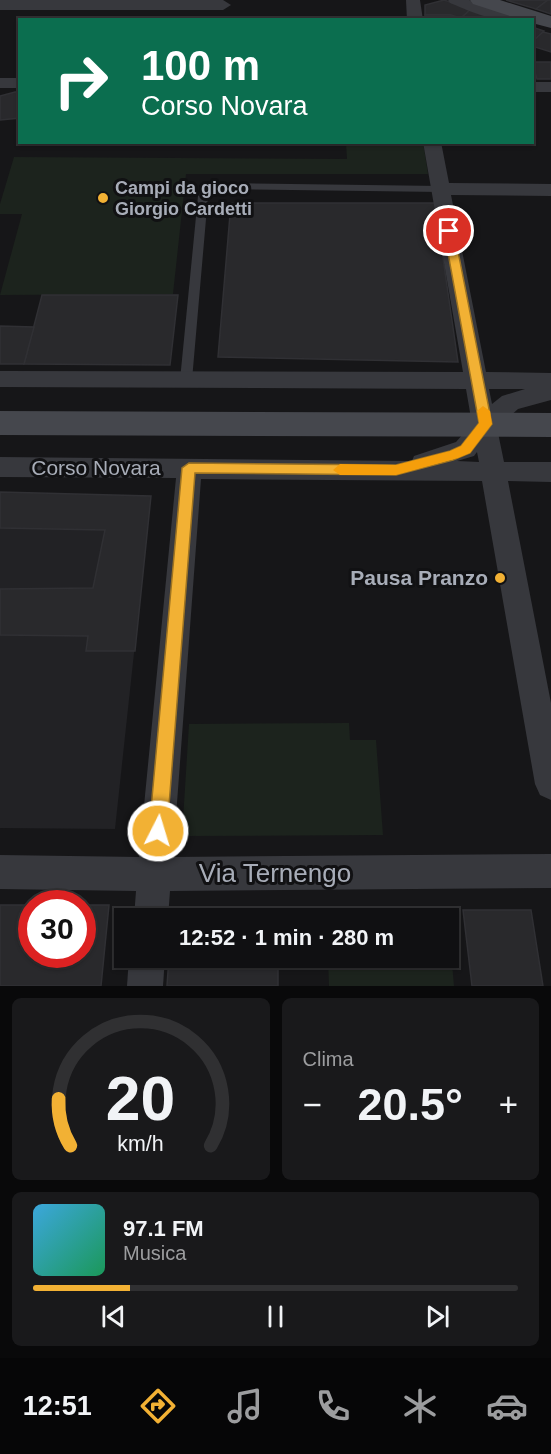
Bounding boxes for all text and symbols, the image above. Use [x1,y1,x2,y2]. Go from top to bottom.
icon: right [42,42,120,120]
text: 100 m [141,42,260,89]
text: Corso Novara [141,91,308,121]
place label: Campi da gioco Giorgio Cardetti [115,178,252,219]
marker: Campi da gioco Giorgio Cardetti [96,191,110,205]
pin [423,205,474,256]
icon: arrive [432,214,465,247]
street label: Corso Novara [31,456,161,479]
place label: Pausa Pranzo [350,566,488,589]
marker: Pausa Pranzo [493,571,507,585]
position arrow [126,799,190,863]
street label: Via Ternengo [199,858,351,888]
speed limit sign: 30 [18,890,96,968]
text: 12:52 · 1 min · 280 m [179,925,394,950]
text: Clima [303,1048,354,1070]
text: 20 [106,1064,175,1133]
text: 20.5° [357,1079,463,1130]
text: − [303,1086,322,1123]
text: + [499,1086,518,1123]
text: km/h [118,1132,164,1156]
text: 97.1 FM [123,1216,204,1241]
text: Musica [123,1242,186,1264]
icon: previous [97,1300,130,1333]
icon: pause [259,1300,292,1333]
icon: next [421,1300,454,1333]
icon: directions [137,1385,179,1427]
icon: music [224,1385,266,1427]
icon: phone [312,1385,354,1427]
icon: climate [399,1385,441,1427]
icon: car [486,1385,528,1427]
text: 12:51 [23,1391,92,1421]

